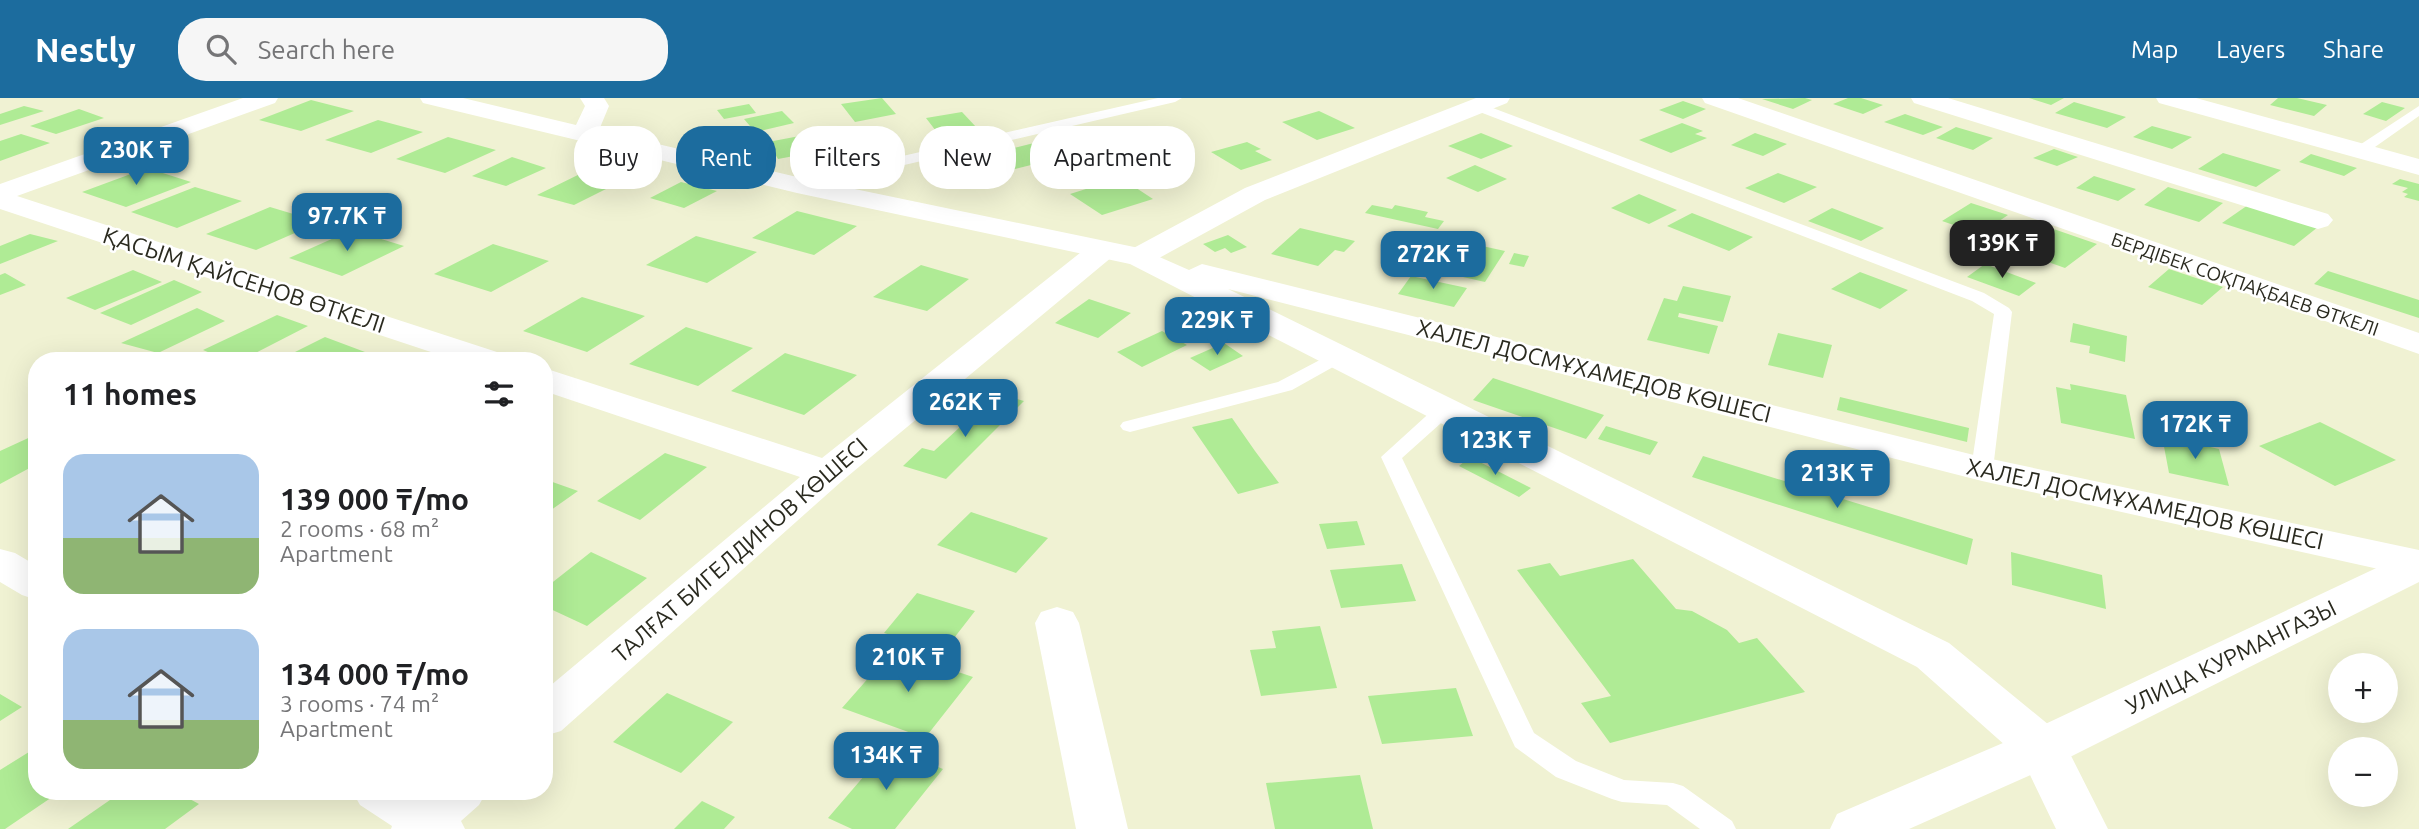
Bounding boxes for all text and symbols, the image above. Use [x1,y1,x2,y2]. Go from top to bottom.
search box [178,18,668,81]
icon: search [202,30,240,68]
text: Nestly [35,31,136,68]
text: Search here [258,35,395,64]
text: Map [2131,36,2178,63]
text: Layers [2216,36,2285,63]
text: Share [2323,36,2384,63]
chip: Buy [574,126,662,189]
chip: Rent [676,126,776,189]
chip: Filters [790,126,905,189]
chip: New [919,126,1016,189]
chip: Apartment [1030,126,1195,189]
pin: 230K ₸ [79,127,193,187]
text: 230K ₸ [100,137,172,162]
pin: 97.7K ₸ [282,194,412,253]
text: 97.7K ₸ [308,203,386,228]
pin: 139K ₸ [1945,220,2059,280]
street label: ҚАСЫМ ҚАЙСЕНОВ ӨТКЕЛІ [100,222,388,337]
street label: БЕРДІБЕК СОҚПАҚБАЕВ ӨТКЕЛІ [2108,228,2382,340]
text: 139K ₸ [1966,230,2038,255]
pin: 272K ₸ [1376,232,1490,291]
text: 272K ₸ [1397,241,1469,266]
pin: 229K ₸ [1160,298,1274,357]
text: 229K ₸ [1181,307,1253,332]
street label: ХАЛЕЛ ДОСМҰХАМЕДОВ КӨШЕСІ [1414,314,1774,427]
icon: filters [480,375,518,413]
text: 11 homes [63,377,197,411]
pin: 262K ₸ [908,380,1022,439]
text: 262K ₸ [929,389,1001,414]
pin: 172K ₸ [2138,402,2252,461]
text: 172K ₸ [2159,411,2231,436]
pin: 123K ₸ [1438,418,1552,477]
text: 123K ₸ [1459,427,1531,452]
street label: ТАЛҒАТ БИГЕЛДИНОВ КӨШЕСІ [607,432,872,667]
pin: 213K ₸ [1780,450,1894,510]
street label: ХАЛЕЛ ДОСМҰХАМЕДОВ КӨШЕСІ [1964,453,2326,554]
text: 213K ₸ [1801,460,1873,485]
icon: home [119,482,203,566]
text: 139 000 ₸/mo [280,482,469,516]
text: 2 rooms · 68 m² [280,516,439,541]
text: Apartment [280,541,393,566]
street label: УЛИЦА КУРМАНГАЗЫ [2121,595,2340,718]
pin: 210K ₸ [851,634,965,694]
text: 210K ₸ [872,644,944,669]
map controls [2328,653,2398,807]
button: + [2328,653,2398,723]
icon: home [119,657,203,741]
text: 134 000 ₸/mo [280,657,469,691]
text: 3 rooms · 74 m² [280,691,439,716]
text: Apartment [280,716,393,741]
pin: 134K ₸ [829,732,943,792]
button: − [2328,737,2398,807]
text: 134K ₸ [850,742,922,767]

